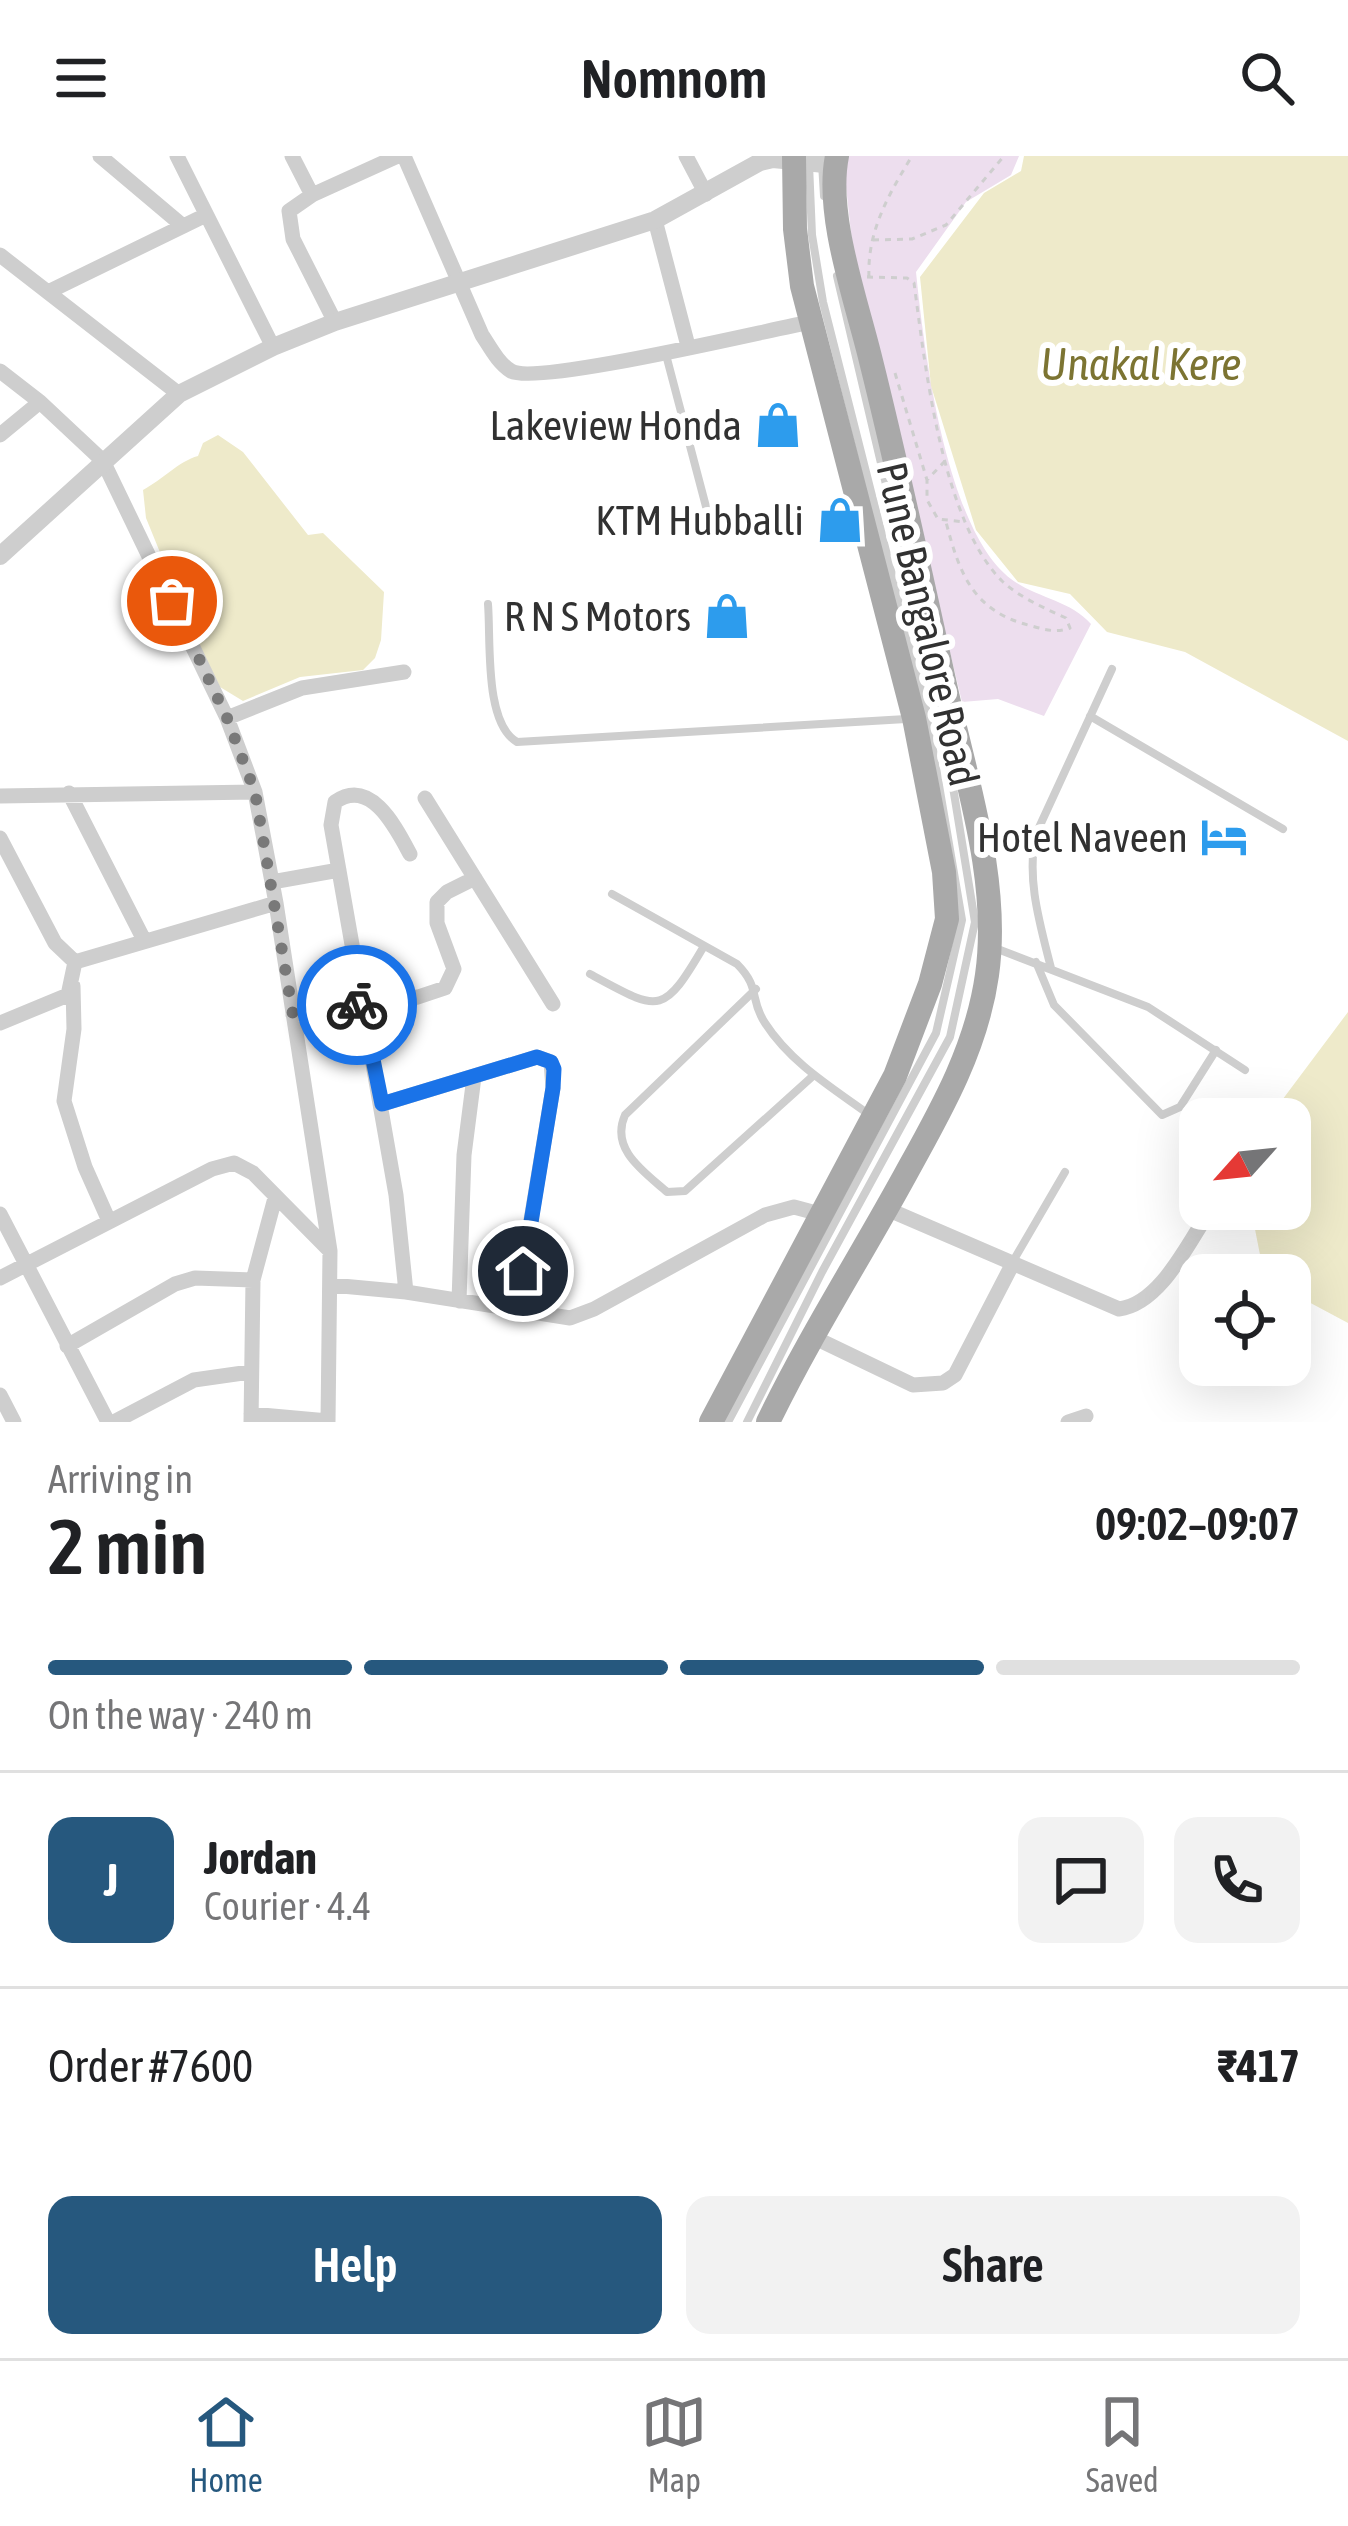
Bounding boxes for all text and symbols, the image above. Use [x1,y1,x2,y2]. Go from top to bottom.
icon: menu [48,45,114,111]
icon: search [1234,45,1300,111]
text: Nomnom [581,48,767,109]
water label: Unakal Kere [1040,338,1242,390]
shop icon: Lakeview Honda [753,400,803,450]
place label: Lakeview Honda [490,401,742,449]
street label: Pune Bangalore Road [867,458,989,790]
shop icon: KTM Hubballi [815,495,865,545]
place label: KTM Hubballi [595,496,804,544]
pin [121,550,223,652]
icon: bag [139,568,205,634]
shop icon: R N S Motors [702,591,752,641]
place label: R N S Motors [504,592,691,640]
hotel icon: Hotel Naveen [1199,812,1249,862]
place label: Hotel Naveen [977,813,1188,861]
courier [297,945,417,1065]
icon: bike [324,972,390,1038]
north arrow [1179,1098,1311,1230]
map controls [1179,1098,1311,1386]
pin [472,1220,574,1322]
icon: home [490,1238,556,1304]
button: locate [1179,1254,1311,1386]
text: Arriving in [48,1457,193,1501]
text: 09:02–09:07 [1095,1498,1300,1550]
text: 2 min [48,1501,207,1591]
text: On the way · 240 m [48,1693,313,1737]
button: chat [1018,1817,1144,1943]
button: phone [1174,1817,1300,1943]
text: Jordan [204,1832,317,1884]
text: J [104,1854,118,1906]
text: Courier · 4.4 [204,1884,371,1928]
text: Order #7600 [48,2040,253,2092]
text: ₹417 [1217,2040,1300,2092]
button: Help [48,2196,662,2334]
button: Share [686,2196,1300,2334]
tab: Home [189,2389,263,2499]
tab: Map [641,2389,707,2499]
tab: Saved [1086,2389,1159,2499]

